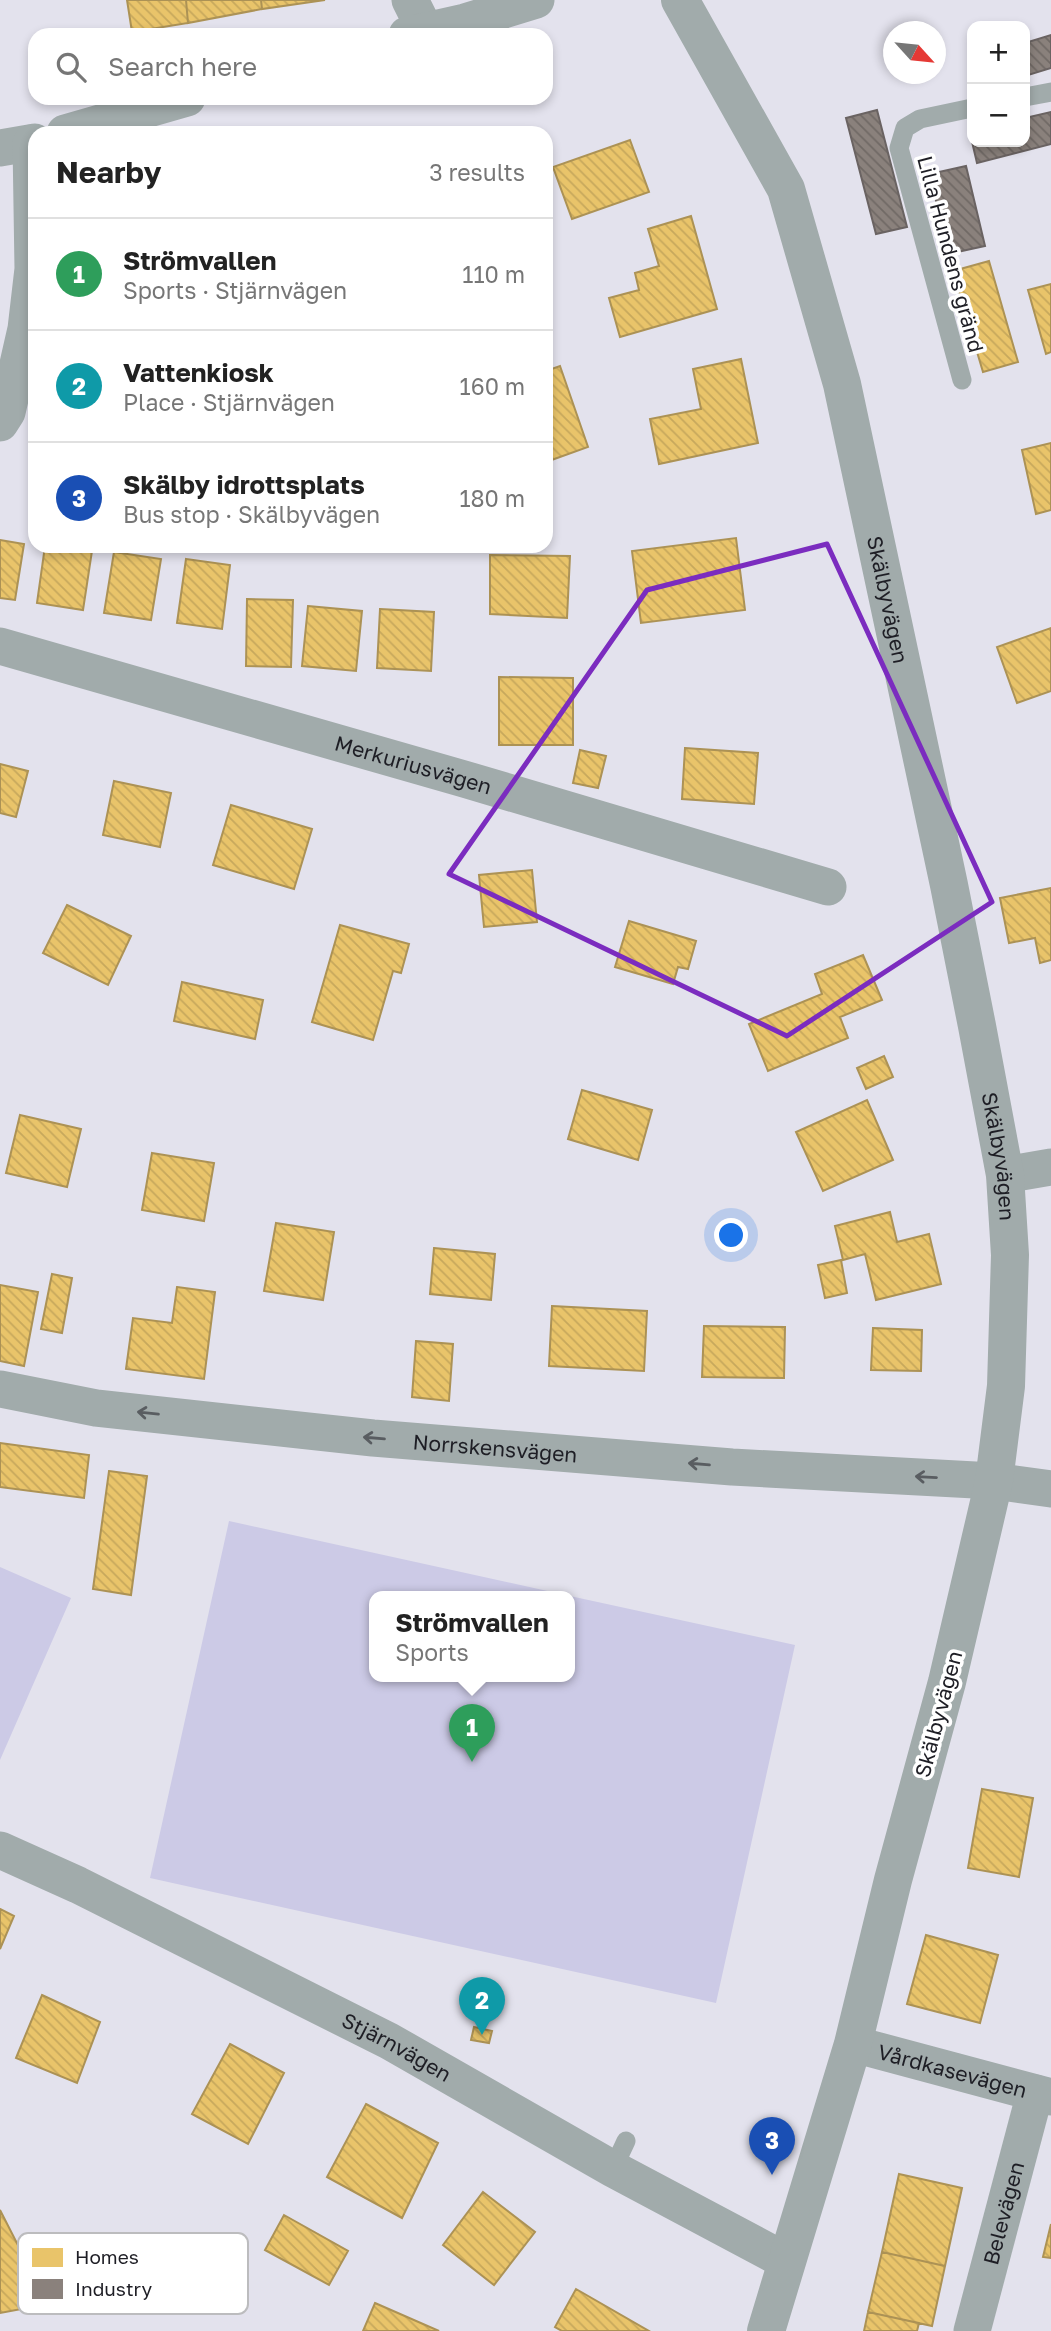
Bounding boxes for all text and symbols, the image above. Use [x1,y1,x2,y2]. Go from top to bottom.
north arrow [883,21,946,84]
map controls [967,21,1030,147]
button: + [967,21,1030,84]
search box [28,28,553,105]
icon: search [52,48,90,86]
text: Search here [108,51,257,82]
button: − [967,84,1030,147]
street label: Lilla Hundens gränd [912,153,990,355]
text: Nearby [56,154,161,190]
text: 3 results [429,158,525,186]
text: Strömvallen [123,245,276,276]
text: 1 [73,260,85,288]
text: 110 m [462,260,525,288]
text: Sports · Stjärnvägen [123,276,347,304]
text: Vattenkiosk [123,357,274,388]
text: 2 [72,372,86,400]
text: 160 m [460,372,525,400]
text: Place · Stjärnvägen [123,388,335,416]
text: Skälby idrottsplats [123,469,365,500]
text: 3 [72,484,86,512]
text: 180 m [459,484,525,512]
text: Bus stop · Skälbyvägen [123,500,380,528]
street label: Skälbyvägen [862,533,914,666]
street label: Merkuriusvägen [332,730,495,800]
street label: Skälbyvägen [977,1090,1021,1221]
your location [714,1218,748,1252]
one-way arrow [137,1407,160,1420]
street label: Norrskensvägen [412,1428,578,1467]
one-way arrow [363,1431,386,1444]
one-way arrow [688,1457,710,1470]
one-way arrow [915,1470,937,1483]
popup [369,1591,575,1682]
text: Strömvallen [395,1607,549,1638]
text: Sports [395,1638,469,1666]
street label: Skälbyvägen [909,1648,967,1780]
pin: 1 [449,1704,495,1762]
pin: 2 [459,1977,505,2035]
street label: Stjärnvägen [338,2007,456,2087]
street label: Vårdkasevägen [875,2038,1030,2103]
pin: 3 [749,2117,795,2175]
street label: Belevägen [977,2159,1029,2268]
legend [18,2233,248,2314]
text: Homes [75,2245,139,2268]
text: Industry [75,2277,152,2300]

